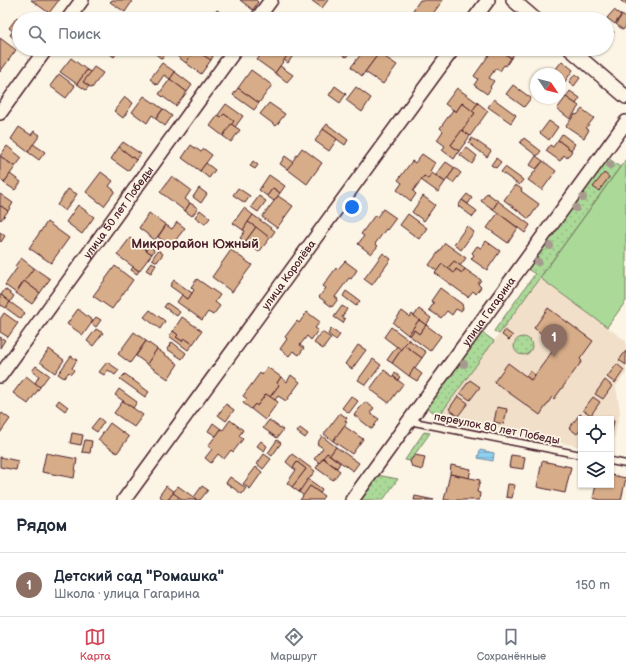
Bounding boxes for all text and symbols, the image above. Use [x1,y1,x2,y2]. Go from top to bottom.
search box [12,12,614,56]
icon: search [26,23,48,45]
text: Поиск [58,25,101,44]
north arrow [530,68,566,104]
street label: улица 50 лет Победы [81,164,156,261]
your location [342,197,362,217]
district label: Микрорайон Южный [131,236,259,252]
street label: улица Королёва [259,237,319,312]
street label: улица Гагарина [460,274,519,348]
pin: 1 [541,324,567,357]
street label: переулок 80 лет Победы [433,410,561,447]
map controls [578,416,614,488]
button: locate [578,416,614,452]
button: layers [578,452,614,488]
text: Рядом [16,516,67,536]
text: Детский сад "Ромашка" [54,567,224,586]
text: 1 [26,577,32,593]
text: 150 m [576,577,610,593]
text: Школа · улица Гагарина [54,586,200,602]
tab: Карта [80,626,111,663]
tab: Маршрут [270,626,317,663]
tab: Сохранённые [477,626,546,663]

